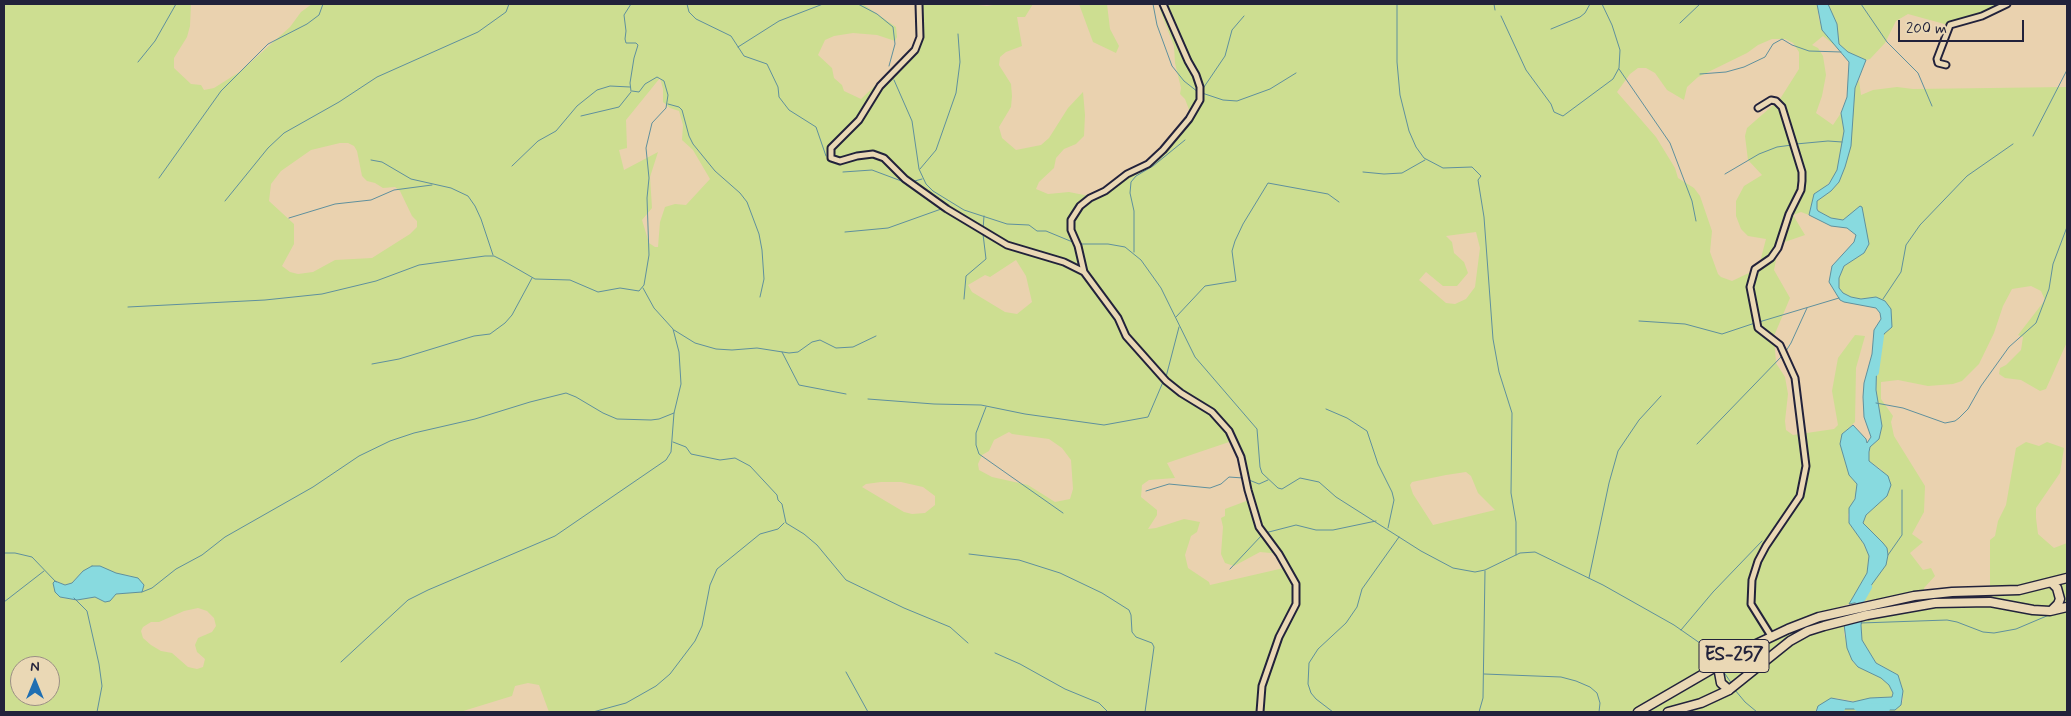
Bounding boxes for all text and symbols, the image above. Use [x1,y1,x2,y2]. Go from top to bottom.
scale bar [1901,10,2027,42]
text: 200 m [1906,19,1947,39]
road number: ES-257 [1699,640,1769,672]
north arrow [10,656,60,706]
text: N [30,658,40,676]

